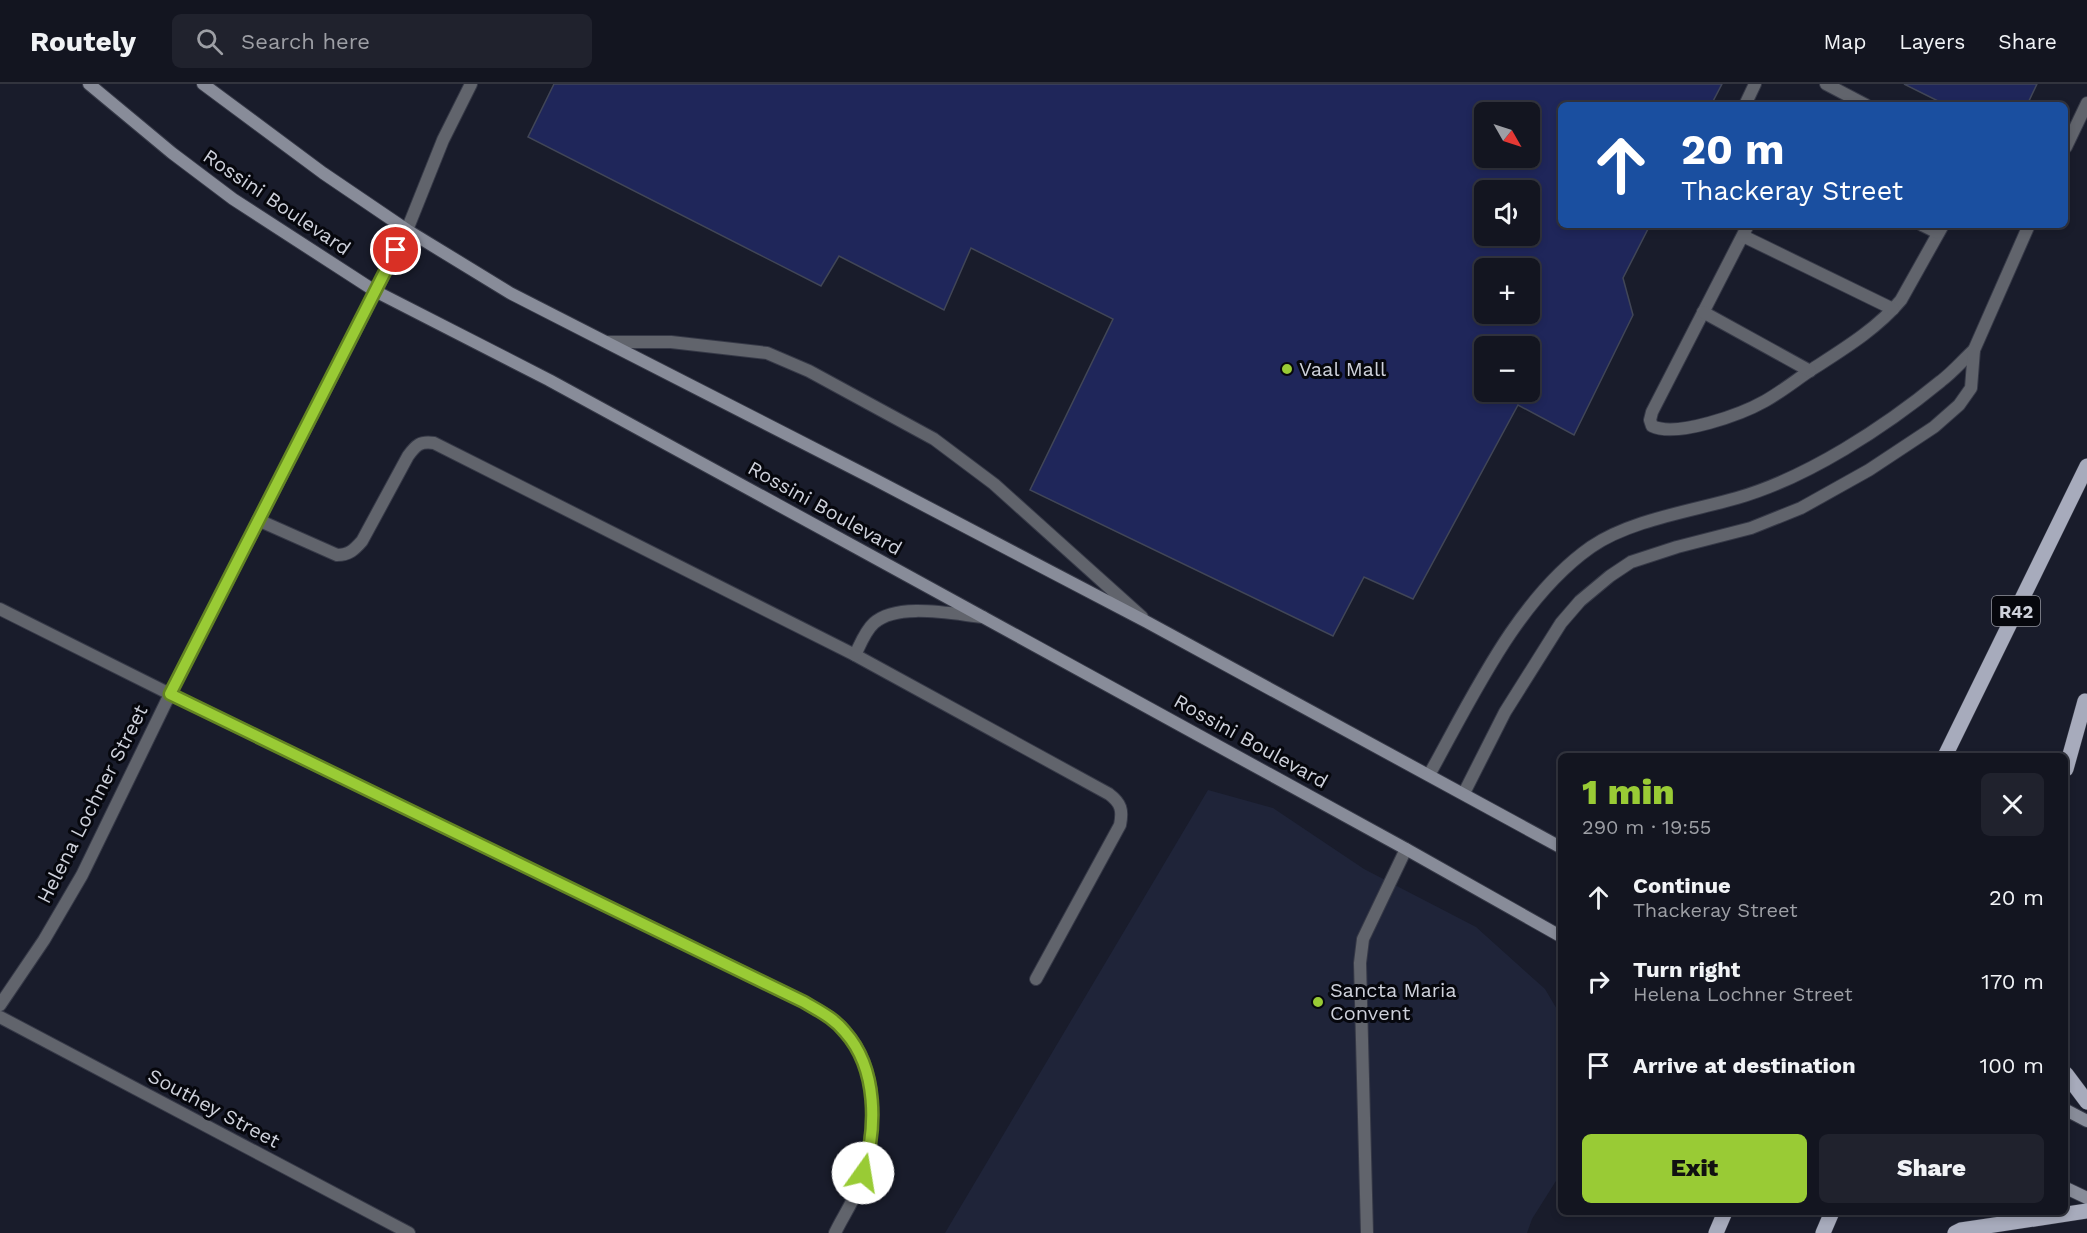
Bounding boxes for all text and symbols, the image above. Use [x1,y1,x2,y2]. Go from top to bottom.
search box [172,14,592,68]
text: Routely [30,25,136,58]
icon: search [193,25,226,58]
text: Search here [241,29,370,54]
text: Map [1823,29,1866,54]
text: Layers [1899,29,1965,54]
text: Share [1998,29,2057,54]
north arrow [1474,102,1540,168]
map controls [1474,102,1540,402]
text: 20 m [1681,125,1785,174]
icon: ahead [1582,126,1660,204]
street label: Rossini Boulevard [199,144,355,260]
text: Thackeray Street [1681,175,1903,207]
button: sound [1474,180,1540,246]
pin [370,224,421,275]
icon: arrive [379,233,412,266]
button: + [1474,258,1540,324]
button: − [1474,336,1540,402]
place label: Vaal Mall [1299,357,1386,381]
marker: Vaal Mall [1280,362,1294,376]
street label: Rossini Boulevard [744,456,906,560]
road number: R42 [1992,596,2040,626]
street label: Rossini Boulevard [1170,689,1332,793]
street label: Helena Lochner Street [31,700,153,907]
text: 1 min [1582,771,1675,813]
button: close [1981,773,2044,836]
text: 290 m · 19:55 [1582,815,1711,839]
text: Continue [1633,873,1731,898]
icon: ahead [1582,881,1615,914]
text: 20 m [1989,885,2044,910]
text: Thackeray Street [1633,898,1798,922]
text: Turn right [1633,957,1740,982]
icon: right [1582,965,1615,998]
text: 170 m [1981,969,2044,994]
place label: Sancta Maria Convent [1330,978,1457,1025]
text: Helena Lochner Street [1633,982,1853,1006]
marker: Sancta Maria Convent [1311,995,1325,1009]
icon: arrive [1582,1049,1615,1082]
text: Arrive at destination [1633,1053,1856,1078]
text: 100 m [1980,1053,2044,1078]
street label: Southey Street [144,1063,285,1153]
button: Exit [1582,1134,1807,1203]
button: Share [1819,1134,2044,1203]
position arrow [831,1141,895,1205]

